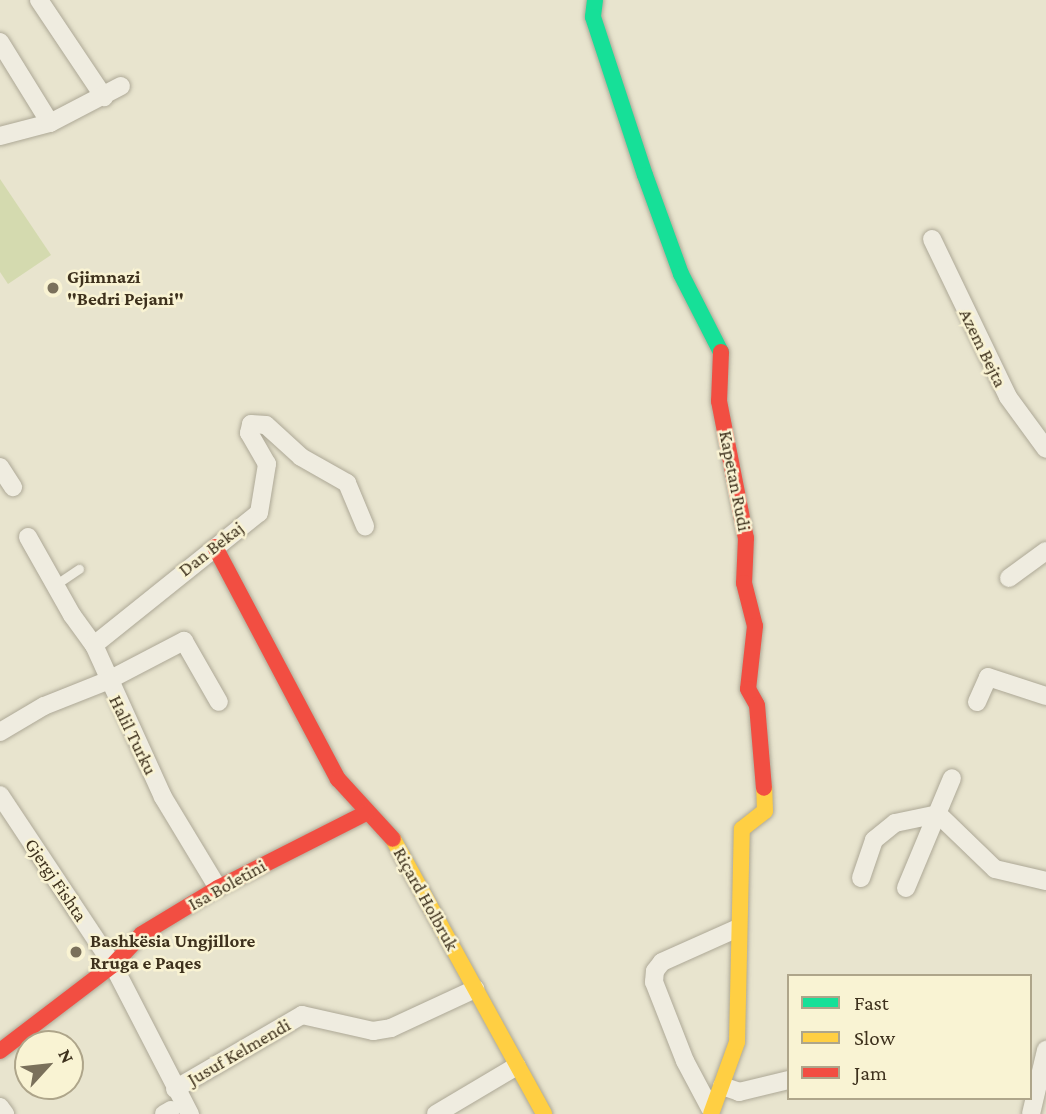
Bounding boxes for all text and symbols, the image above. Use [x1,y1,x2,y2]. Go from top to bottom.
place label: Gjimnazi "Bedri Pejani" [67,266,184,310]
marker: Gjimnazi "Bedri Pejani" [45,280,61,296]
street label: Azem Bejta [954,305,1012,391]
street label: Kapetan Rudi [714,429,756,533]
street label: Dan Bekaj [174,517,248,581]
street label: Halil Turku [104,691,162,779]
street label: Gjergj Fishta [20,834,92,926]
street label: Riçard Holbruk [388,843,464,955]
street label: Isa Boletini [184,854,270,916]
place label: Bashkësia Ungjillore Rruga e Paqes [90,930,255,974]
marker: Bashkësia Ungjillore Rruga e Paqes [68,944,84,960]
legend [787,974,1032,1100]
text: Fast [854,991,889,1015]
street label: Jusuf Kelmendi [183,1013,295,1091]
text: Slow [854,1026,895,1050]
north arrow [14,1030,84,1100]
text: N [54,1046,79,1067]
text: Jam [854,1061,887,1085]

